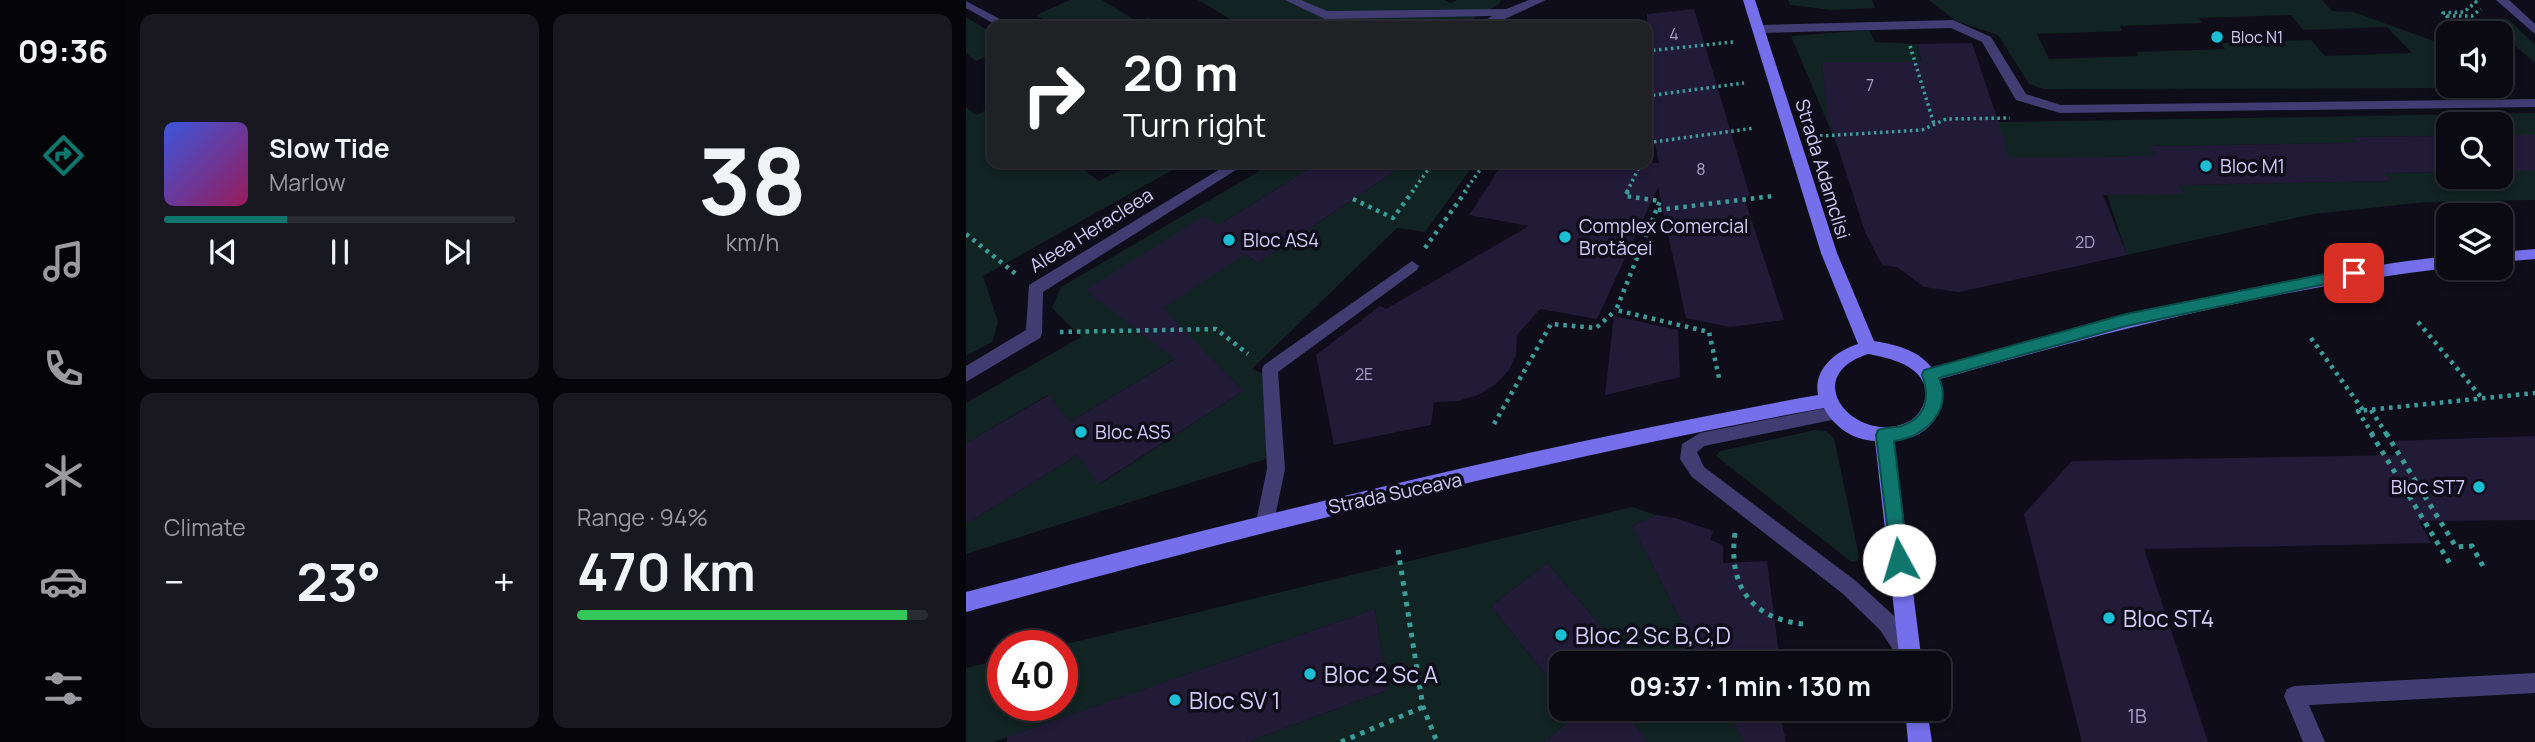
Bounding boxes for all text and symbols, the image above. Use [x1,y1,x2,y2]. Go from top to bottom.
map controls [2436,21,2513,280]
button: sound [2436,21,2513,98]
house number: 4 [1669,23,1679,45]
place label: Bloc N1 [2231,26,2283,48]
text: 09:36 [18,29,108,73]
marker: Bloc N1 [2209,29,2225,45]
text: 20 m [1123,39,1238,106]
icon: right [1008,49,1099,140]
house number: 7 [1866,74,1874,96]
street label: Strada Adamclisi [1789,96,1857,242]
text: Turn right [1123,103,1266,147]
button: search [2436,112,2513,189]
text: 38 [698,118,807,242]
text: Slow Tide [269,130,390,166]
icon: directions [39,131,88,180]
place label: Bloc M1 [2220,153,2285,179]
house number: 8 [1696,158,1706,180]
marker: Bloc M1 [2198,158,2214,174]
text: Marlow [269,166,346,198]
street label: Aleea Heracleea [1024,182,1158,278]
button: layers [2436,203,2513,280]
place label: Complex Comercial Brotăcei [1579,213,1748,261]
text: km/h [726,226,779,258]
place label: Bloc AS4 [1243,227,1319,253]
marker: Complex Comercial Brotăcei [1557,229,1573,245]
house number: 2D [2075,231,2095,253]
marker: Bloc AS4 [1221,232,1237,248]
icon: previous [204,233,242,271]
icon: pause [321,233,359,271]
icon: next [438,233,476,271]
icon: music [39,237,88,286]
pin [2324,243,2384,303]
icon: arrive [2335,254,2373,292]
icon: phone [39,344,88,393]
house number: 2E [1355,363,1373,385]
place label: Bloc AS5 [1095,419,1171,445]
marker: Bloc AS5 [1073,424,1089,440]
icon: climate [39,451,88,500]
street label: Strada Suceava [1326,466,1464,520]
place label: Bloc ST7 [2391,474,2465,500]
marker: Bloc ST7 [2471,479,2487,495]
text: Range · 94% [577,501,708,533]
text: Climate [164,511,246,543]
position arrow [1862,523,1936,597]
text: 470 km [577,536,756,607]
text: 23° [297,546,381,617]
text: − [164,555,185,607]
text: + [493,555,515,607]
icon: car [39,557,88,606]
place label: Bloc ST4 [2123,602,2214,634]
marker: Bloc ST4 [2101,610,2117,626]
place label: Bloc 2 Sc B,C,D [1575,619,1731,651]
marker: Bloc 2 Sc B,C,D [1553,627,1569,643]
speed limit sign: 40 [987,630,1078,721]
place label: Bloc 2 Sc A [1324,658,1439,690]
icon: filters [39,664,88,713]
marker: Bloc 2 Sc A [1302,666,1318,682]
text: 09:37 · 1 min · 130 m [1629,668,1871,704]
place label: Bloc SV 1 [1189,684,1281,716]
marker: Bloc SV 1 [1167,692,1183,708]
house number: 1B [2127,703,2147,729]

